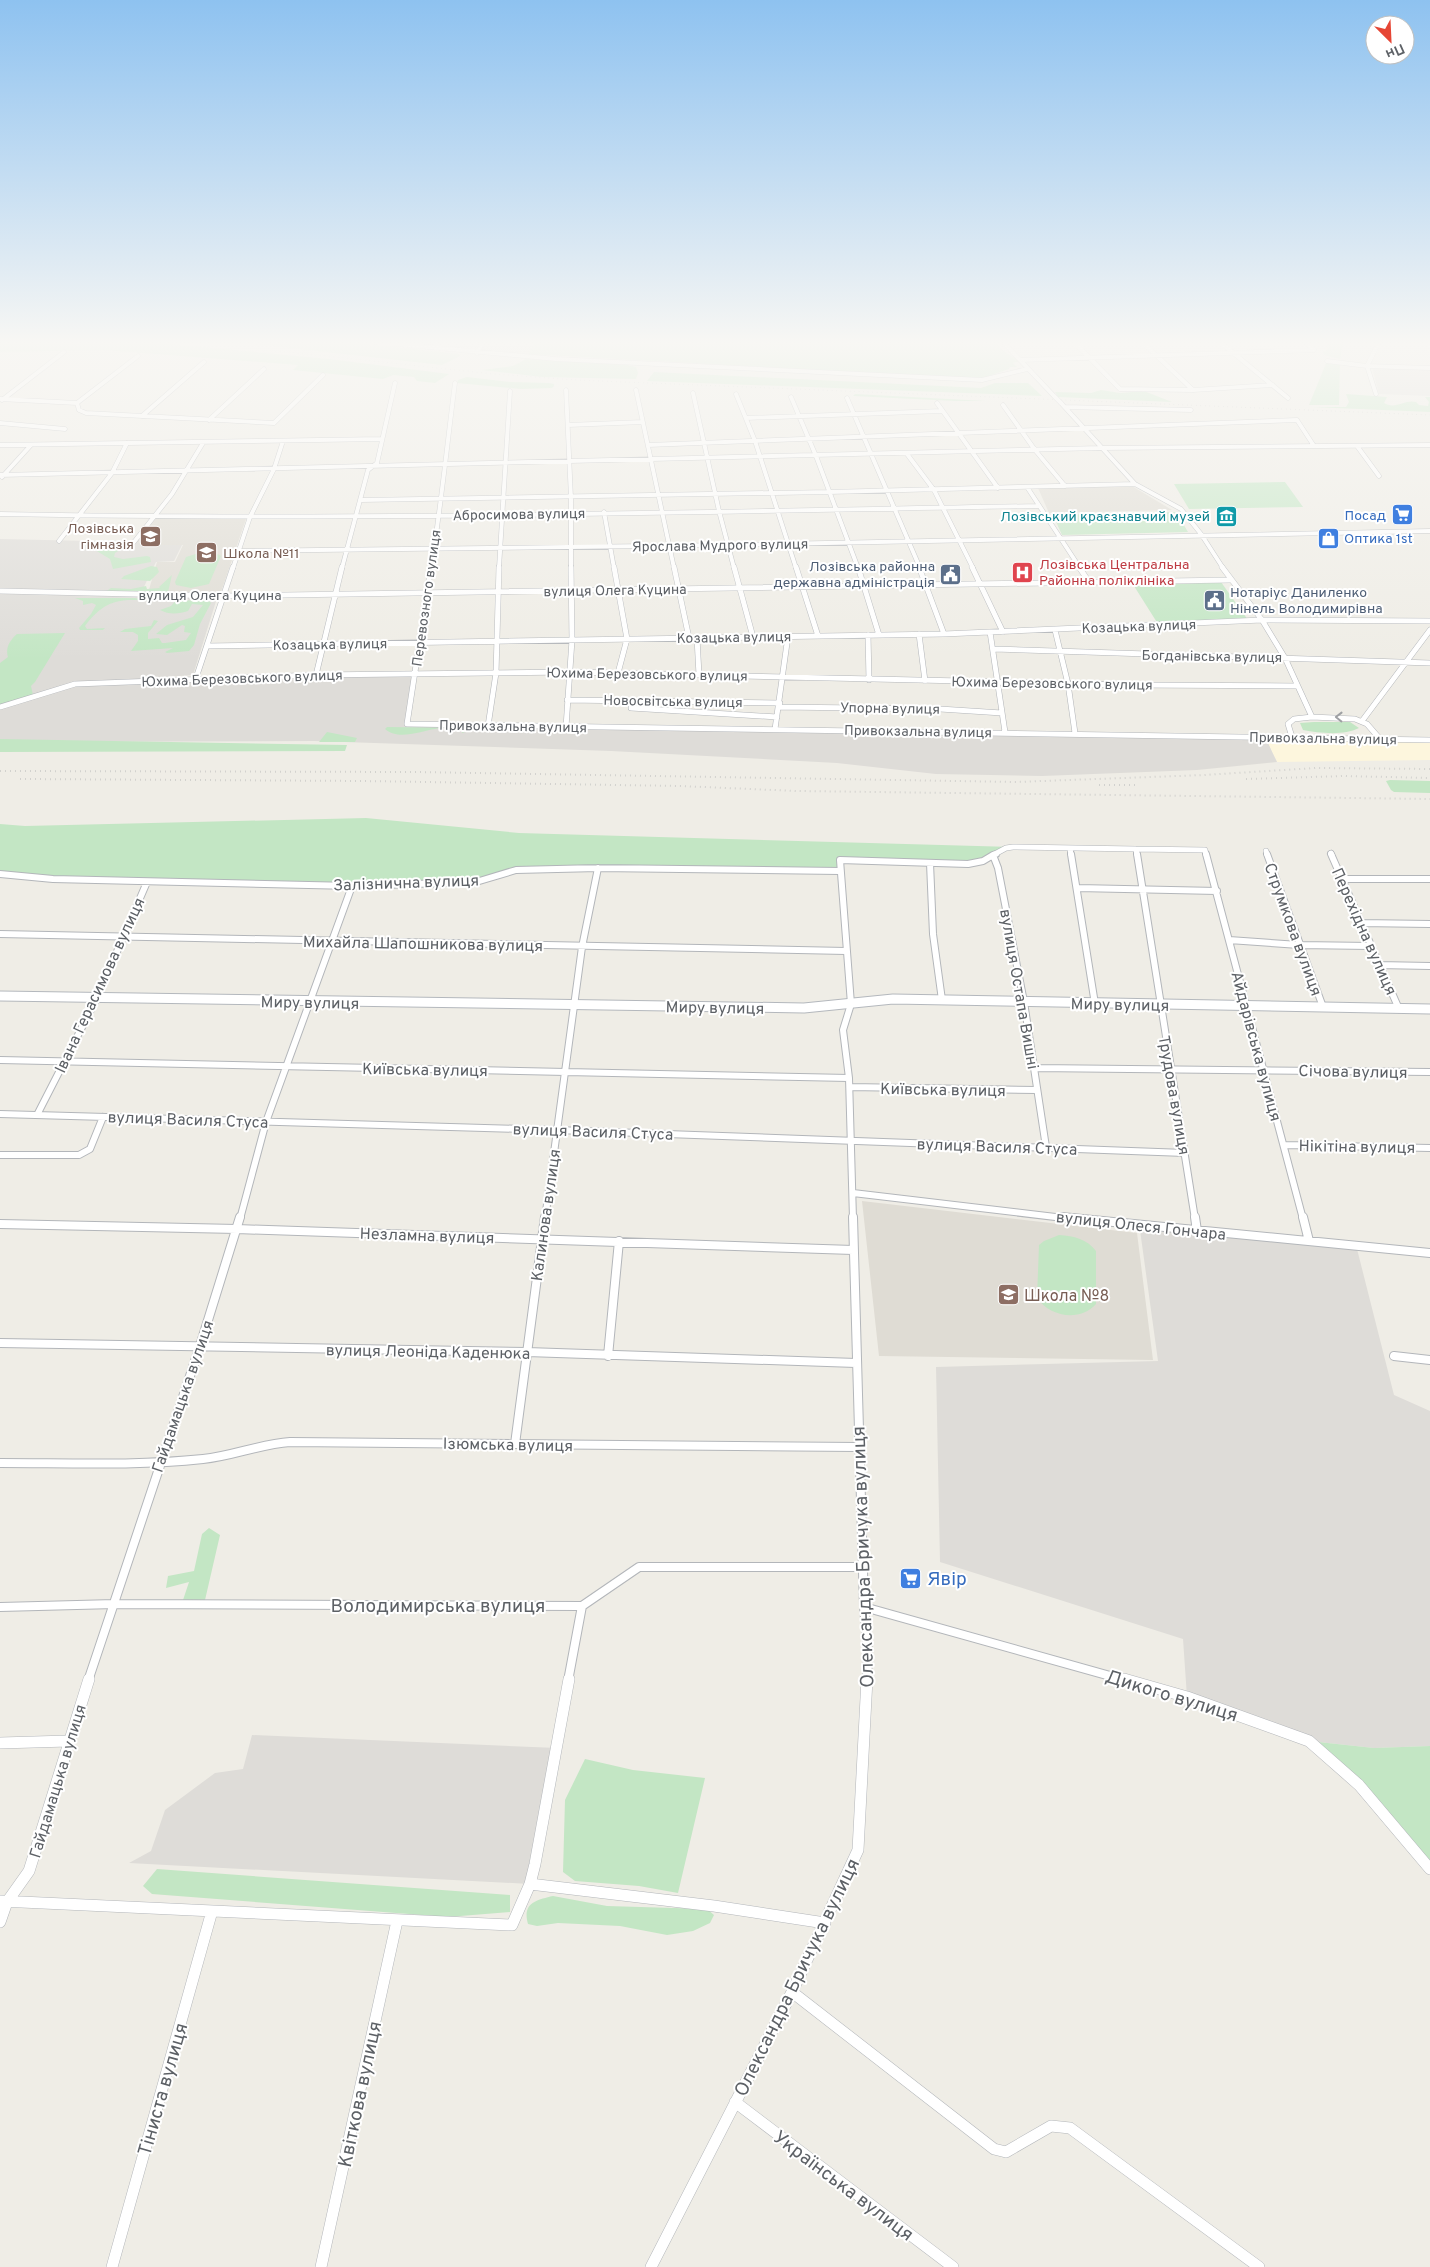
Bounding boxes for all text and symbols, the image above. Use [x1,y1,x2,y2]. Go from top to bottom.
north arrow [1365,15,1415,65]
text: Пн [1383,39,1407,62]
supermarket icon: Посад [1390,503,1414,527]
museum icon: Лозівський краєзнавчий музей [1214,504,1238,528]
street label: Абросимова вулиця [453,506,586,525]
place label: Посад [1344,508,1386,525]
place label: Лозівський краєзнавчий музей [1000,509,1210,526]
place label: Лозівська гімназія [67,521,134,554]
school or university icon: Лозівська гімназія [138,524,162,548]
shop icon: Оптика 1st [1316,526,1340,550]
street label: Перевозного вулиця [409,529,445,668]
place label: Оптика 1st [1344,531,1413,548]
street label: Ярослава Мудрого вулиця [632,536,809,557]
school or university icon: Школа №11 [195,541,219,565]
place label: Школа №11 [223,546,299,563]
place label: Лозівська Центральна Районна поліклініка [1039,557,1189,590]
place label: Лозівська районна державна адміністрація [773,559,935,592]
hospital icon: Лозівська Центральна Районна поліклініка [1011,560,1035,584]
public building icon: Лозівська районна державна адміністрація [939,562,963,586]
street label: вулиця Олега Куцина [543,582,687,601]
place label: Нотаріус Даниленко Нінель Володимирівна [1230,585,1383,618]
street label: вулиця Олега Куцина [138,588,282,605]
public building icon: Нотаріус Даниленко Нінель Володимирівна [1202,588,1226,612]
street label: Козацька вулиця [1081,617,1197,638]
street label: Козацька вулиця [677,629,792,648]
street label: Козацька вулиця [273,636,388,655]
street label: Богданівська вулиця [1141,648,1282,667]
street label: Юхима Березовського вулиця [546,665,748,686]
street label: Юхима Березовського вулиця [141,667,343,692]
street label: Юхима Березовського вулиця [951,674,1153,695]
street label: Новосвітська вулиця [603,693,743,712]
street label: Упорна вулиця [840,700,940,719]
one-way arrow [1335,712,1343,723]
street label: Привокзальна вулиця [439,718,587,737]
street label: Привокзальна вулиця [844,723,992,742]
street label: Привокзальна вулиця [1249,730,1397,749]
street label: Струмкова вулиця [1259,860,1326,999]
street label: Перехідна вулиця [1326,865,1400,999]
street label: Залізнична вулиця [333,871,479,897]
street label: Івана Герасимова вулиця [51,895,150,1077]
street label: вулиця Остапа Вишні [994,908,1042,1071]
street label: Михайла Шапошникова вулиця [303,933,543,957]
street label: Айдарівська вулиця [1225,969,1285,1124]
street label: Миру вулиця [260,993,359,1015]
street label: Миру вулиця [1070,995,1169,1017]
street label: Миру вулиця [665,998,764,1020]
street label: Трудова вулиця [1153,1034,1193,1157]
street label: Київська вулиця [362,1060,488,1082]
street label: Січова вулиця [1298,1062,1408,1084]
street label: Київська вулиця [880,1080,1006,1102]
street label: вулиця Василя Стуса [107,1108,269,1134]
street label: вулиця Василя Стуса [512,1120,674,1146]
street label: вулиця Василя Стуса [916,1135,1078,1161]
street label: Нікітіна вулиця [1298,1137,1415,1159]
street label: Калинова вулиця [528,1148,566,1283]
street label: вулиця Олеся Гончара [1055,1208,1227,1246]
street label: Незламна вулиця [359,1225,495,1249]
school or university icon: Школа №8 [996,1283,1020,1307]
place label: Школа №8 [1024,1287,1109,1307]
street label: Гайдамацька вулиця [148,1318,219,1475]
street label: вулиця Леоніда Каденюка [326,1341,530,1365]
street label: Олександра Бричука вулиця [847,1426,881,1688]
street label: Ізюмська вулиця [443,1435,573,1457]
supermarket icon: Явiр [899,1566,923,1590]
place label: Явiр [927,1568,967,1592]
street label: Володимирська вулиця [331,1595,545,1619]
street label: Дикого вулиця [1102,1665,1241,1729]
street label: Гайдамацька вулиця [26,1702,92,1861]
street label: Олександра Бричука вулиця [730,1855,866,2101]
street label: Квіткова вулиця [334,2019,388,2170]
street label: Тіниста вулиця [134,2020,194,2159]
street label: Українська вулиця [768,2126,918,2247]

